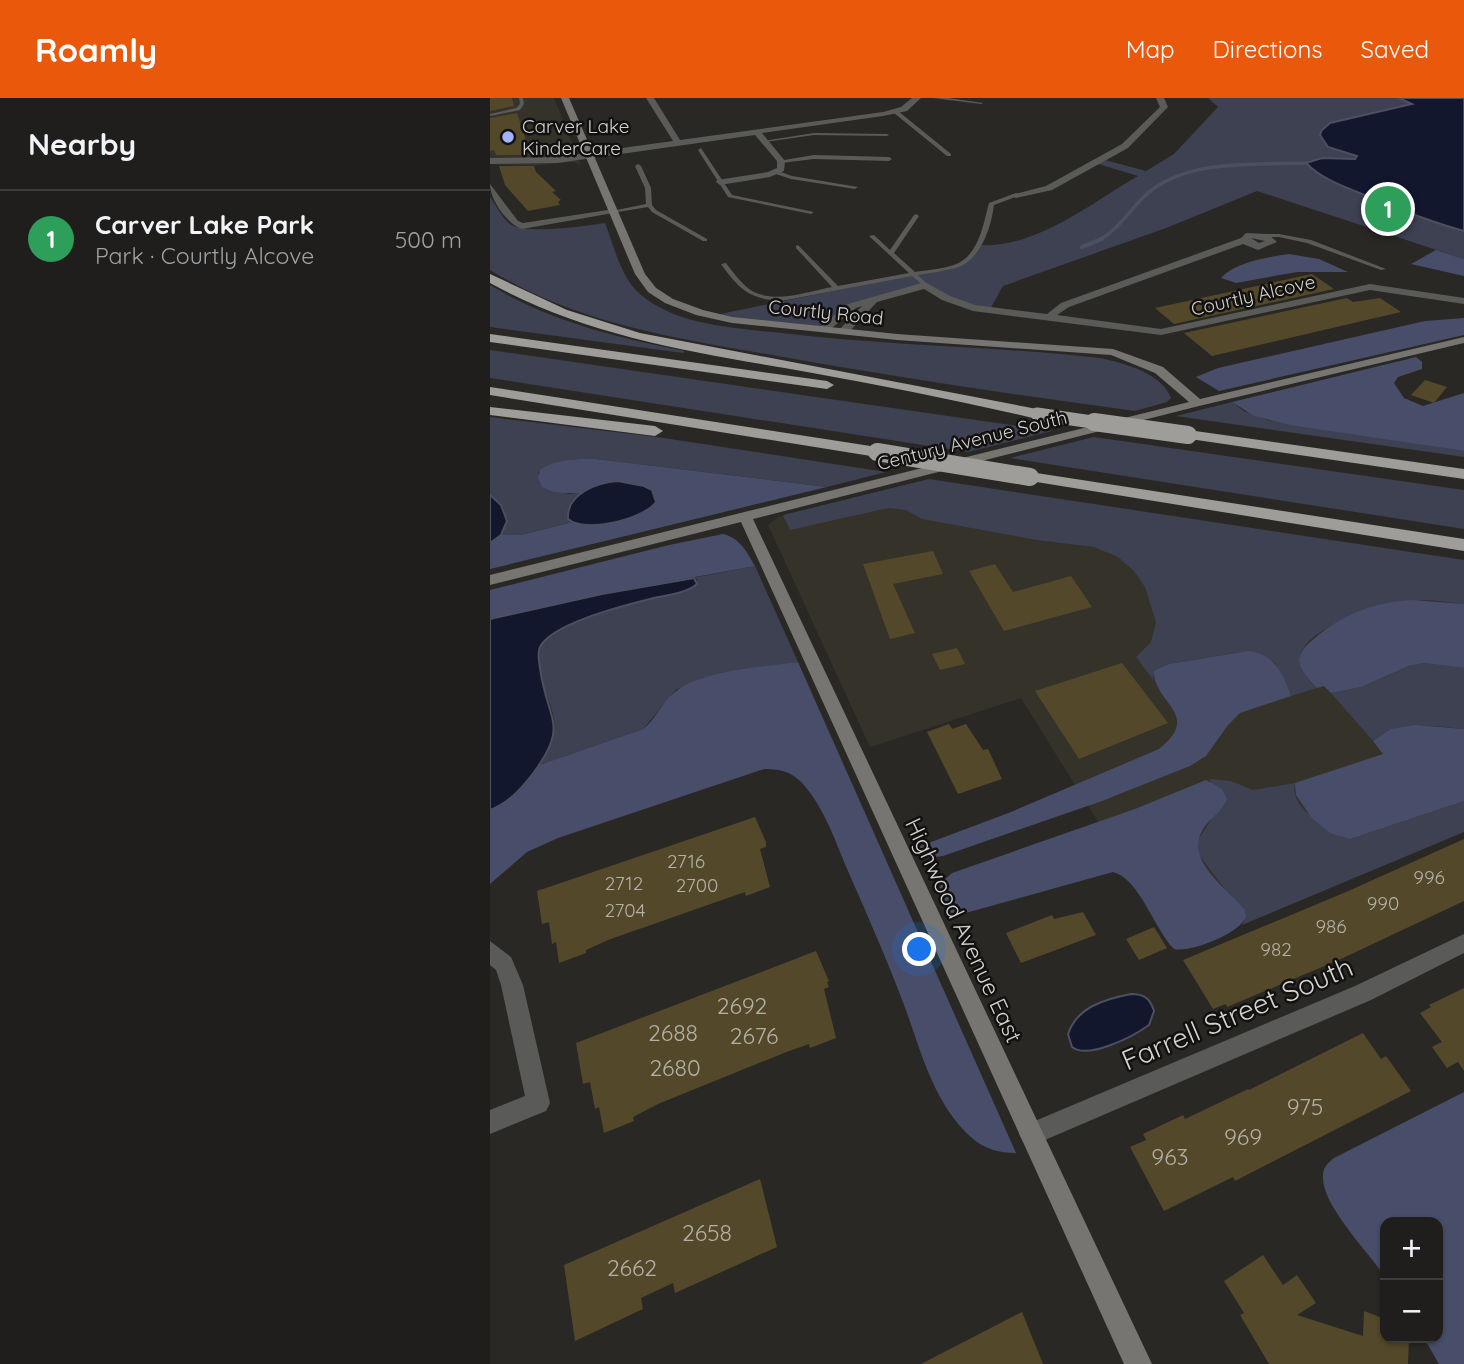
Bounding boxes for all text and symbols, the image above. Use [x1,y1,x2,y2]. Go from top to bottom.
text: Roamly [35,29,157,70]
text: Map [1126,34,1175,64]
text: Directions [1213,34,1323,64]
text: Saved [1361,34,1429,64]
place label: Carver Lake KinderCare [522,114,629,160]
text: Nearby [28,125,136,163]
marker: Carver Lake KinderCare [500,129,516,145]
pin: 1 [1365,183,1411,235]
text: Carver Lake Park [95,208,314,241]
text: 1 [47,225,55,254]
text: 500 m [395,225,462,254]
text: Park · Courtly Alcove [95,241,314,270]
street label: Courtly Alcove [1188,269,1318,321]
street label: Courtly Road [767,294,885,330]
street label: Century Avenue South [874,405,1070,475]
street label: Highwood Avenue East [899,813,1029,1047]
house number: 2716 [667,849,705,873]
house number: 996 [1413,865,1445,889]
house number: 2712 [605,871,643,895]
house number: 2700 [676,873,718,897]
house number: 990 [1367,891,1399,915]
house number: 2704 [604,898,646,922]
house number: 986 [1315,914,1347,938]
your location [902,932,936,966]
house number: 982 [1260,937,1292,961]
street label: Farrell Street South [1116,948,1358,1078]
house number: 2692 [717,991,767,1020]
house number: 2688 [648,1018,698,1047]
house number: 2676 [730,1021,778,1050]
house number: 2680 [649,1053,701,1082]
house number: 975 [1287,1092,1323,1121]
house number: 969 [1224,1122,1262,1151]
house number: 963 [1151,1142,1189,1171]
map controls [1380,1217,1443,1343]
button: + [1380,1217,1443,1280]
house number: 2658 [682,1218,732,1247]
house number: 2662 [607,1253,657,1282]
button: − [1380,1280,1443,1343]

